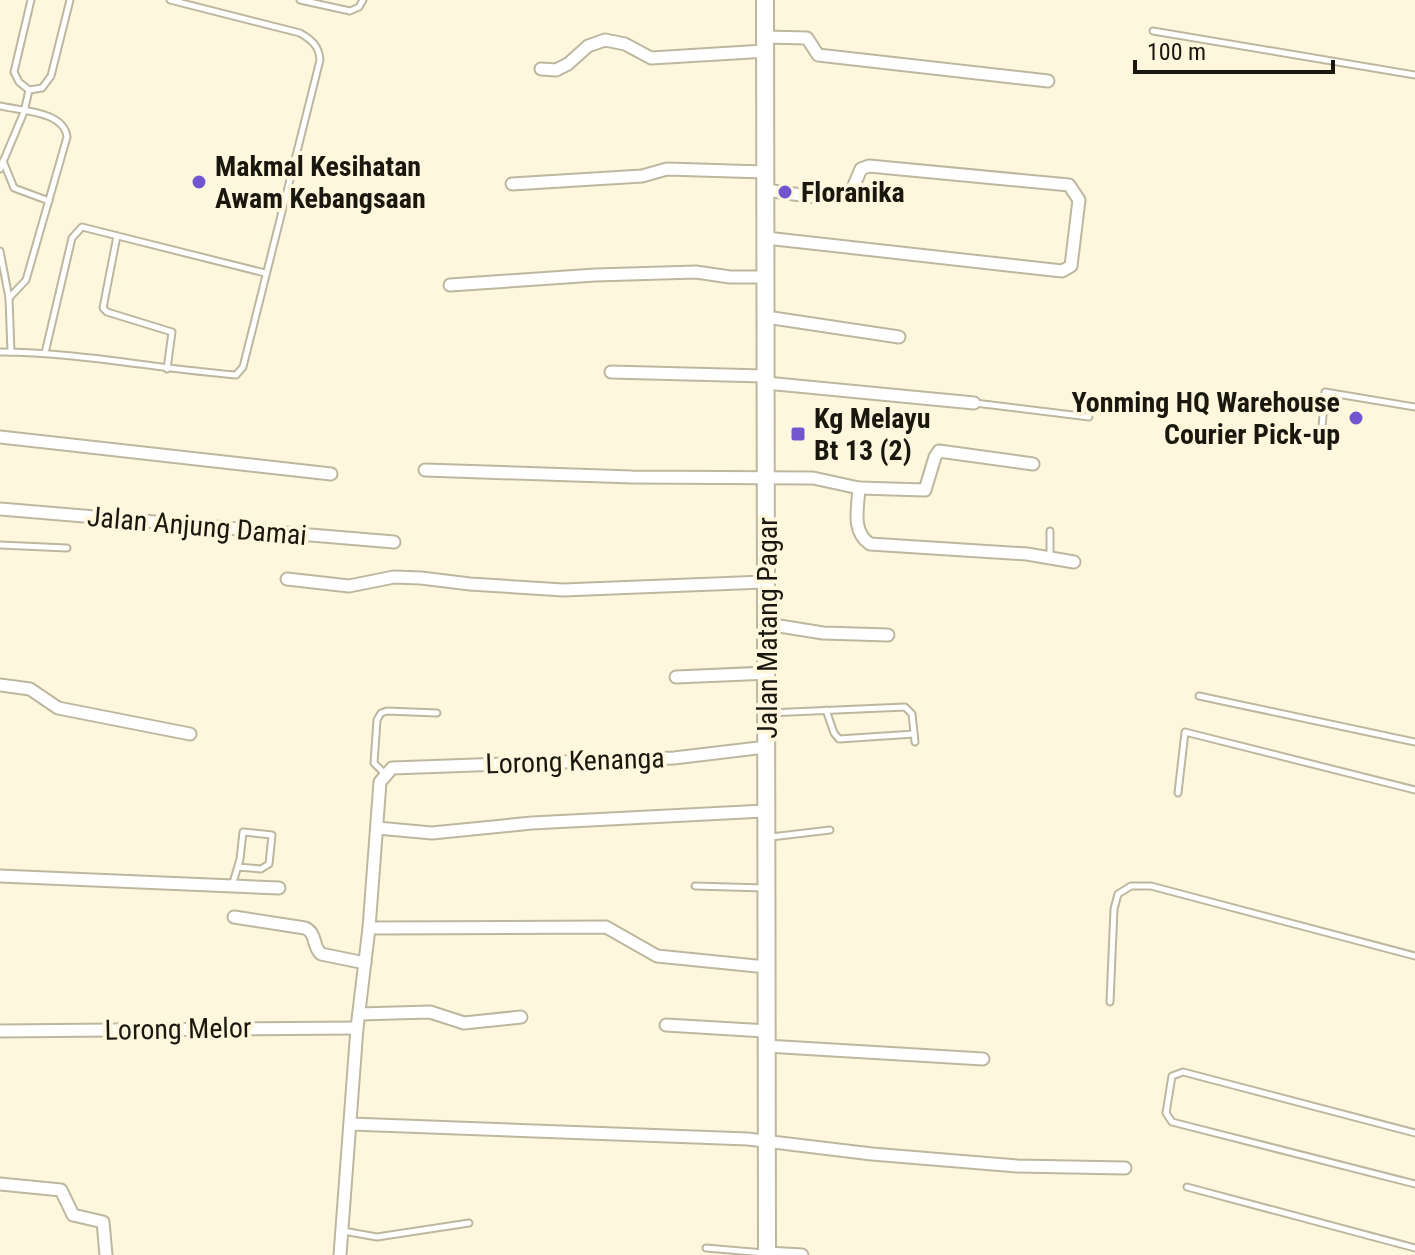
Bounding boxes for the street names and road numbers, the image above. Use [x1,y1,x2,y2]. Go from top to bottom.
street label: Jalan Anjung Damai [86,500,308,552]
street label: Jalan Matang Pagar [751,517,784,739]
street label: Lorong Kenanga [485,741,665,781]
street label: Lorong Melor [104,1011,252,1047]

